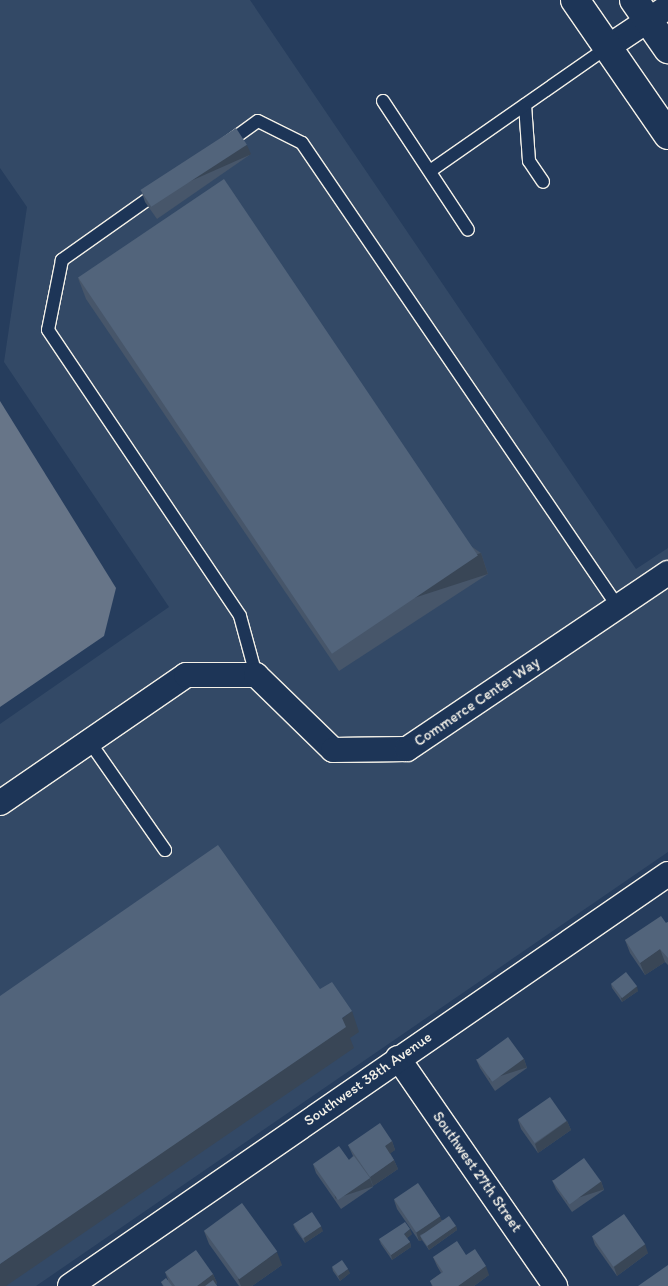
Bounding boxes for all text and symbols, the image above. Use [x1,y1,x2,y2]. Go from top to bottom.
street label: Commerce Center Way [411,653,543,751]
street label: Southwest 38th Avenue [301,1028,435,1130]
street label: Southwest 27th Street [429,1109,525,1235]

